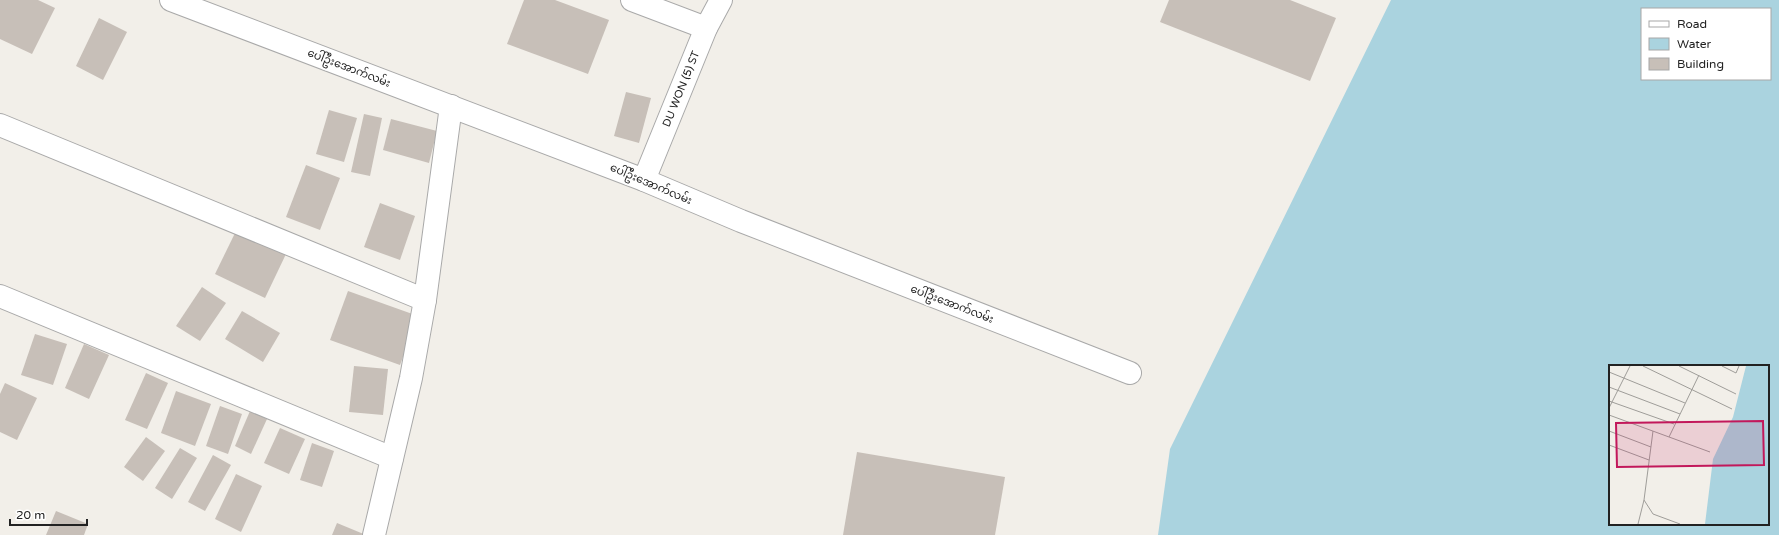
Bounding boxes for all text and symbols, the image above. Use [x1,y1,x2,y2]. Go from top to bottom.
legend [1641,8,1771,80]
text: Road [1677,17,1707,31]
text: Water [1677,37,1712,51]
street label: ပေါ်ဦးအောက်လမ်း [305,45,393,92]
street label: DU WON (5) ST [660,49,702,129]
text: Building [1677,57,1724,71]
street label: ပေါ်ဦးအောက်လမ်း [607,160,695,209]
street label: ပေါ်ဦးအောက်လမ်း [908,281,996,328]
inset map [1609,365,1769,525]
scale bar [10,501,87,527]
text: 20 m [16,508,45,522]

